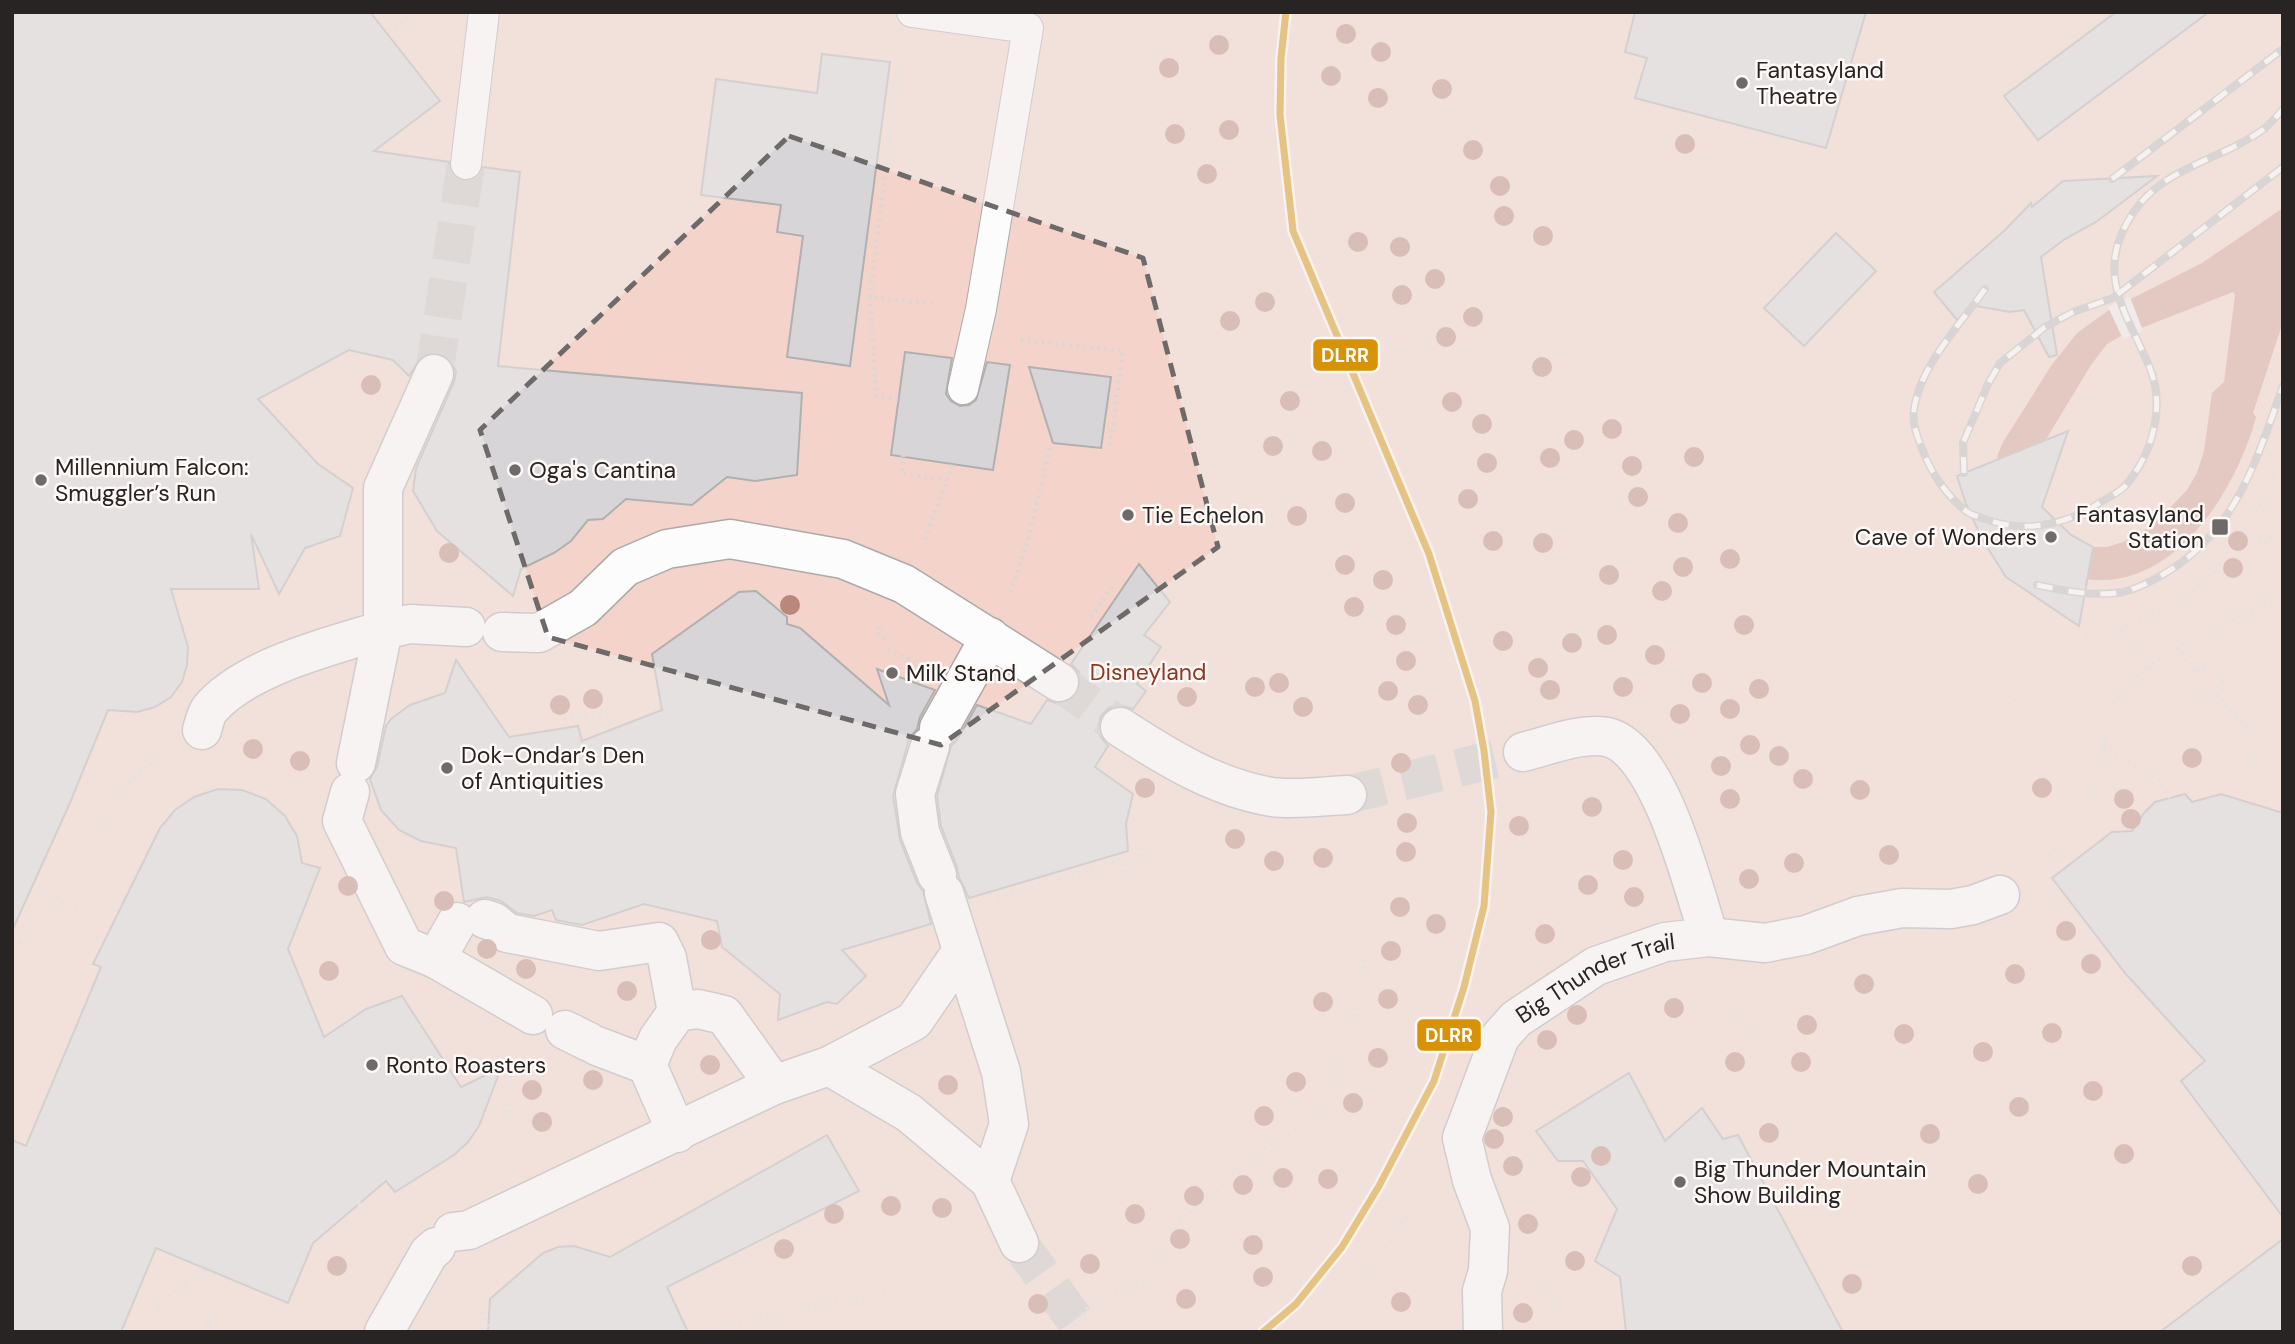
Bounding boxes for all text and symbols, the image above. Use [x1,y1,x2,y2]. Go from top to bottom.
place label: Fantasyland Theatre [1756,55,1884,111]
marker: Fantasyland Theatre [1734,75,1750,91]
line badge: DLRR [1312,338,1379,372]
text: DLRR [1321,343,1369,368]
place label: Millennium Falcon: Smuggler’s Run [55,452,249,508]
place label: Oga's Cantina [529,455,676,485]
marker: Oga's Cantina [507,462,523,478]
marker: Millennium Falcon: Smuggler’s Run [33,472,49,488]
place label: Fantasyland Station [2076,499,2204,555]
place label: Tie Echelon [1142,500,1264,530]
marker: Tie Echelon [1120,507,1136,523]
marker: Fantasyland Station [2210,517,2230,537]
place label: Cave of Wonders [1855,522,2037,552]
marker: Cave of Wonders [2043,529,2059,545]
park label: Disneyland [1090,657,1206,687]
place label: Milk Stand [906,658,1016,688]
marker: Milk Stand [884,665,900,681]
place label: Dok-Ondar’s Den of Antiquities [461,740,645,796]
marker: Dok-Ondar’s Den of Antiquities [439,760,455,776]
street label: Big Thunder Trail [1510,926,1676,1030]
line badge: DLRR [1416,1018,1482,1052]
text: DLRR [1425,1023,1473,1048]
place label: Ronto Roasters [386,1050,546,1080]
marker: Ronto Roasters [364,1057,380,1073]
place label: Big Thunder Mountain Show Building [1694,1154,1927,1210]
marker: Big Thunder Mountain Show Building [1672,1174,1688,1190]

